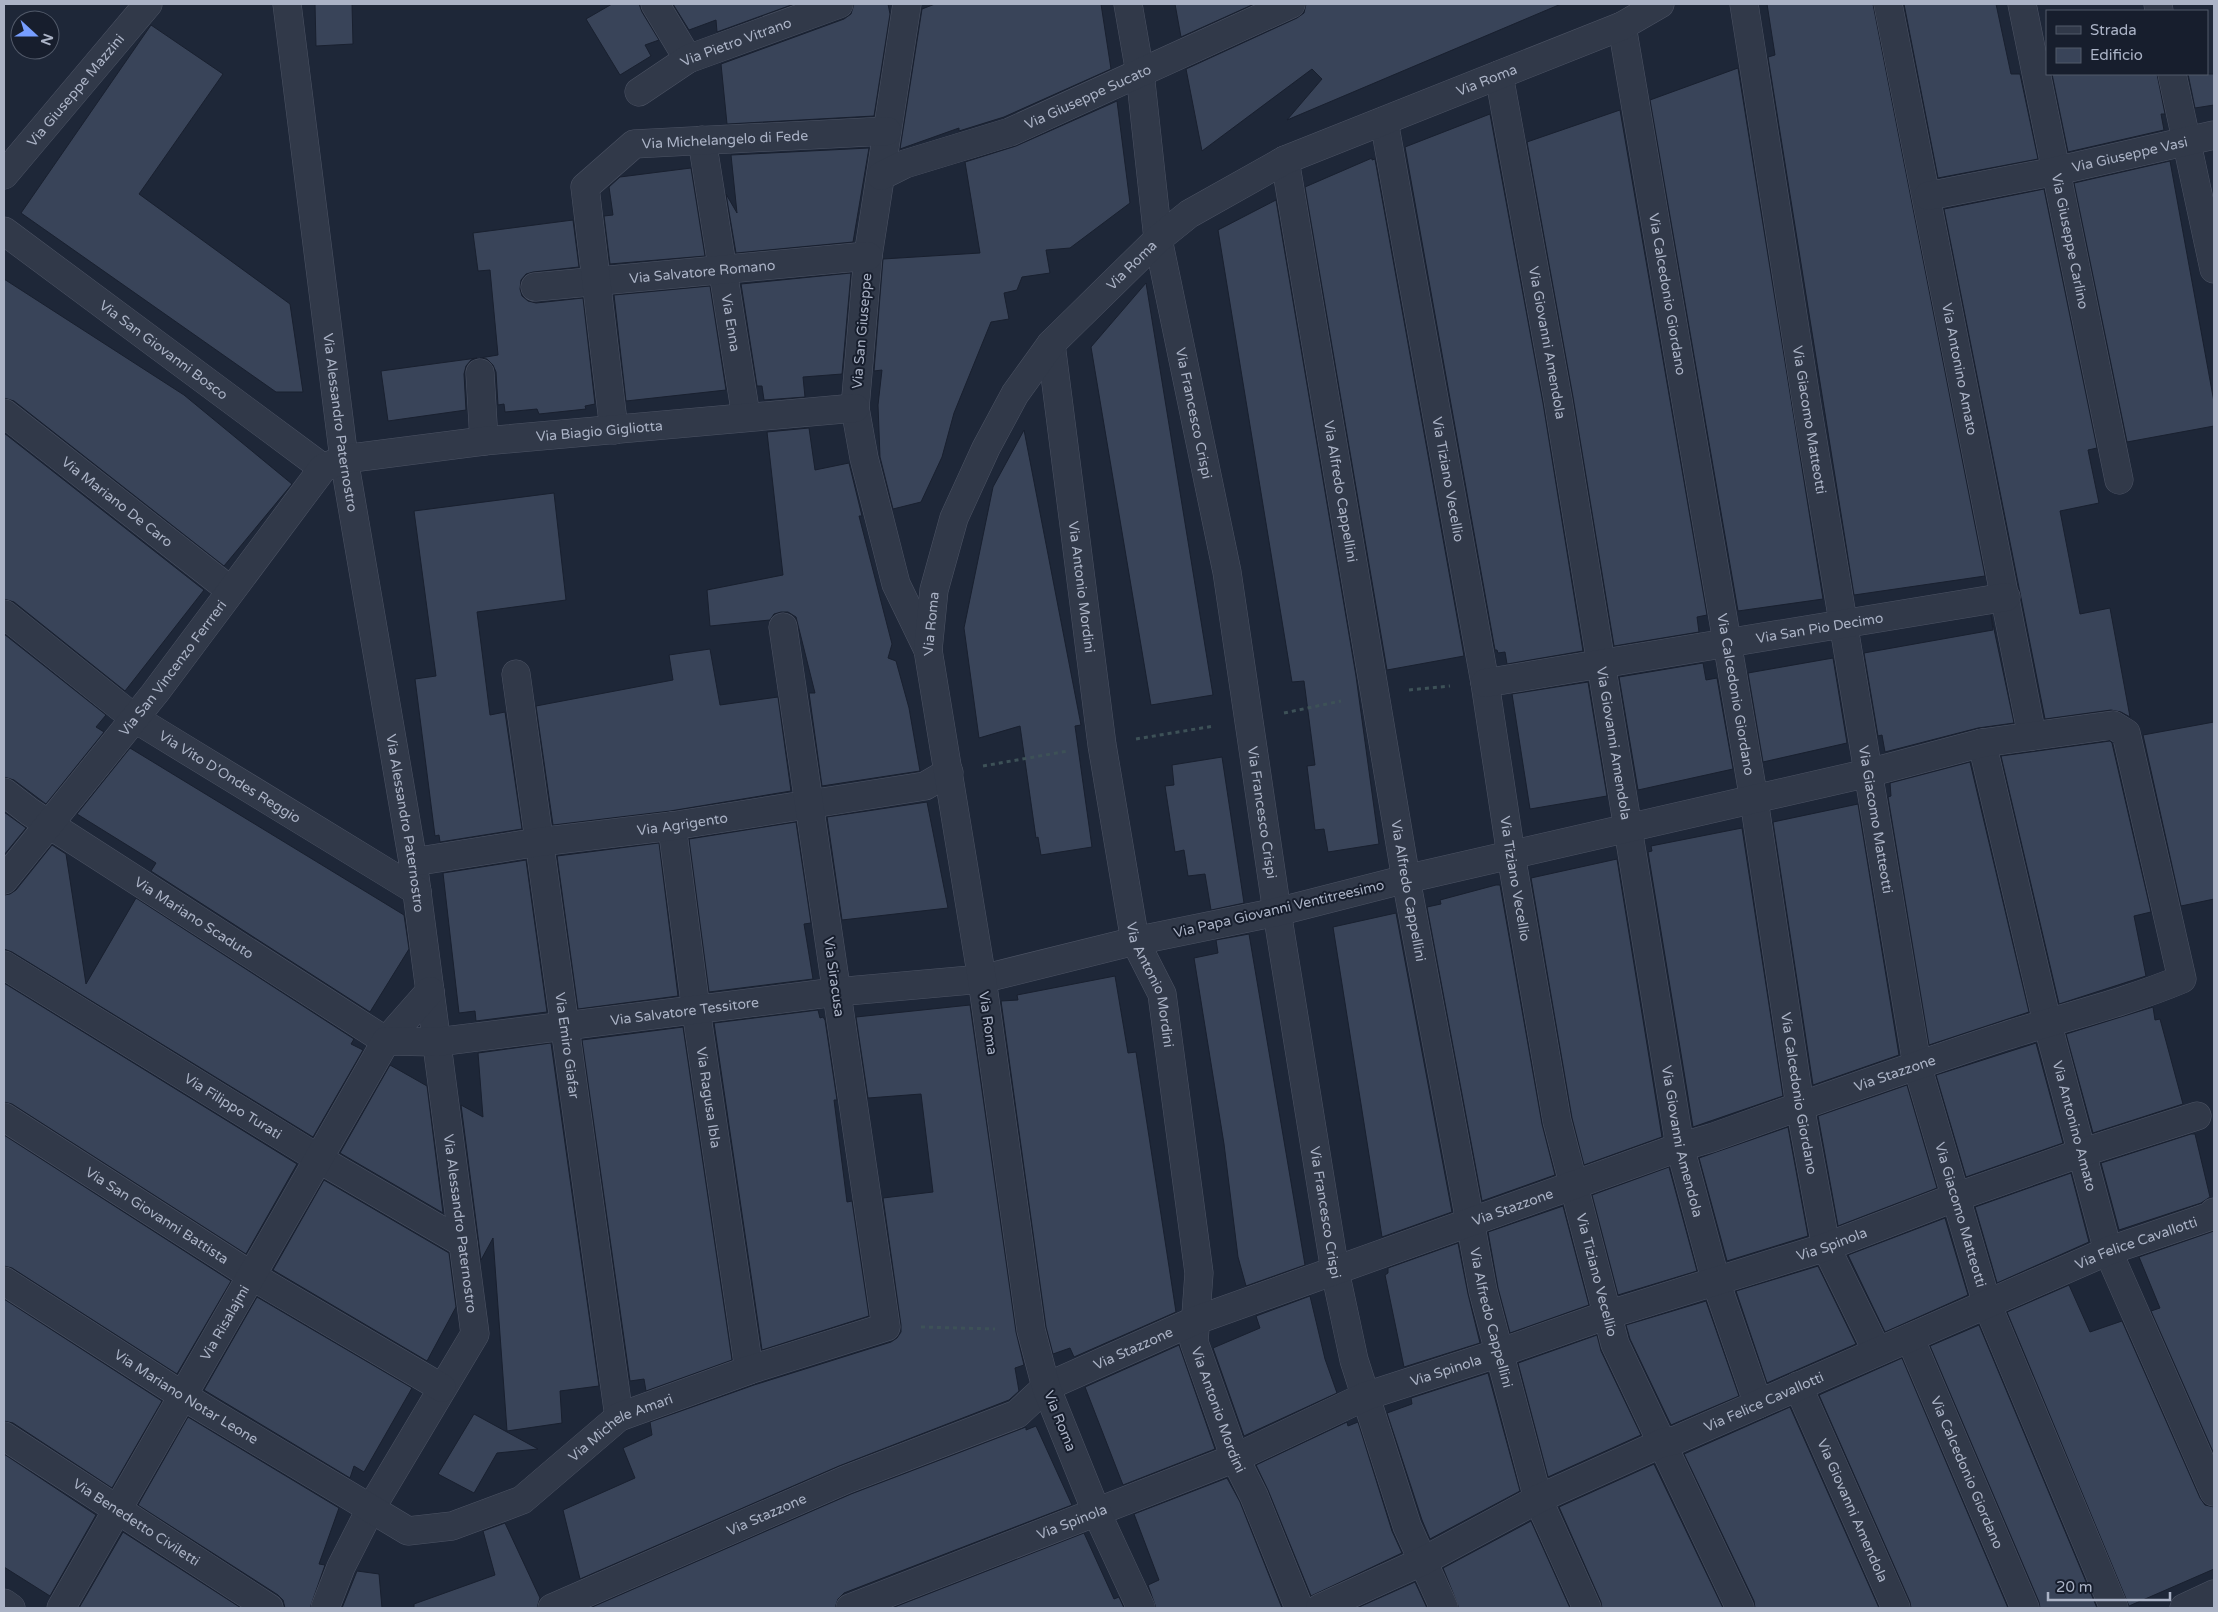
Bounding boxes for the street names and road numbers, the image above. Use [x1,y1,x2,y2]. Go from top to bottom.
street label: Via Pietro Vitrano [677,14,794,70]
street label: Via Giuseppe Mazzini [23,30,128,150]
street label: Via Giuseppe Sucato [1022,60,1154,133]
street label: Via Roma [1454,60,1519,100]
street label: Via Michelangelo di Fede [641,127,809,152]
street label: Via Giuseppe Vasi [2070,133,2189,176]
street label: Via Giuseppe Carlino [2048,172,2092,311]
street label: Via Calcedonio Giordano [1646,212,1690,376]
street label: Via Roma [1103,237,1160,293]
street label: Via Salvatore Romano [629,256,776,287]
street label: Via Giovanni Amendola [1525,265,1569,420]
street label: Via San Giuseppe [848,272,876,390]
street label: Via Enna [718,293,744,353]
street label: Via San Giovanni Bosco [96,296,231,403]
street label: Via Antonino Amato [1938,301,1981,437]
street label: Via Alessandro Paternostro [320,332,361,513]
street label: Via Giacomo Matteotti [1789,345,1830,495]
street label: Via Francesco Crispi [1172,346,1216,480]
street label: Via Tiziano Vecellio [1429,415,1468,543]
street label: Via Biagio Gigliotta [535,417,663,445]
street label: Via Alfredo Cappellini [1320,419,1361,564]
street label: Via Mariano De Caro [58,453,176,551]
street label: Via Antonio Mordini [1065,520,1099,654]
street label: Via Roma [919,591,942,657]
street label: Via San Vincenzo Ferrreri [115,597,230,739]
street label: Via San Pio Decimo [1755,609,1884,647]
street label: Via Calcedonio Giordano [1714,612,1758,777]
street label: Via Giovanni Amendola [1593,665,1635,821]
street label: Via Vito D'Ondes Reggio [156,727,304,827]
street label: Via Alessandro Paternostro [383,733,428,914]
street label: Via Giacomo Matteotti [1855,744,1897,895]
street label: Via Francesco Crispi [1244,745,1280,880]
street label: Via Agrigento [636,809,729,839]
street label: Via Tiziano Vecellio [1497,815,1534,943]
street label: Via Alfredo Cappellini [1388,818,1430,963]
street label: Via Mariano Scaduto [131,873,257,962]
street label: Via Papa Giovanni Ventitreesimo [1172,876,1386,942]
street label: Via Antonio Mordini [1123,921,1178,1049]
street label: Via Siracusa [820,936,848,1018]
street label: Via Roma [975,990,1001,1056]
street label: Via Emiro Giafar [552,991,583,1100]
street label: Via Salvatore Tessitore [609,993,760,1029]
street label: Via Calcedonio Giordano [1778,1011,1821,1176]
street label: Via Ragusa Ibla [693,1046,725,1149]
street label: Via Stazzone [1852,1051,1938,1095]
street label: Via Antonino Amato [2049,1059,2100,1193]
street label: Via Giovanni Amendola [1658,1064,1707,1219]
street label: Via Filippo Turati [181,1070,285,1143]
street label: Via Alessandro Paternostro [440,1133,481,1314]
street label: Via Giacomo Matteotti [1932,1140,1990,1289]
street label: Via Francesco Crispi [1306,1145,1345,1280]
street label: Via San Giovanni Battista [82,1163,232,1267]
street label: Via Stazzone [1470,1185,1556,1229]
street label: Via Tiziano Vecellio [1573,1211,1621,1338]
street label: Via Felice Cavallotti [2072,1213,2199,1273]
street label: Via Spinola [1794,1224,1869,1264]
street label: Via Alfredo Cappellini [1467,1246,1517,1389]
street label: Via Risalajmi [196,1282,253,1363]
street label: Via Stazzone [1091,1323,1176,1373]
street label: Via Antonio Mordini [1188,1344,1249,1475]
street label: Via Mariano Notar Leone [111,1346,261,1448]
street label: Via Spinola [1408,1351,1484,1390]
street label: Via Felice Cavallotti [1701,1368,1826,1435]
street label: Via Roma [1040,1388,1080,1454]
street label: Via Michele Amari [565,1390,675,1465]
street label: Via Calcedonio Giordano [1927,1393,2007,1551]
street label: Via Giovanni Amendola [1814,1436,1892,1585]
street label: Via Benedetto Civiletti [70,1475,203,1569]
street label: Via Stazzone [724,1489,809,1539]
street label: Via Spinola [1034,1500,1109,1543]

